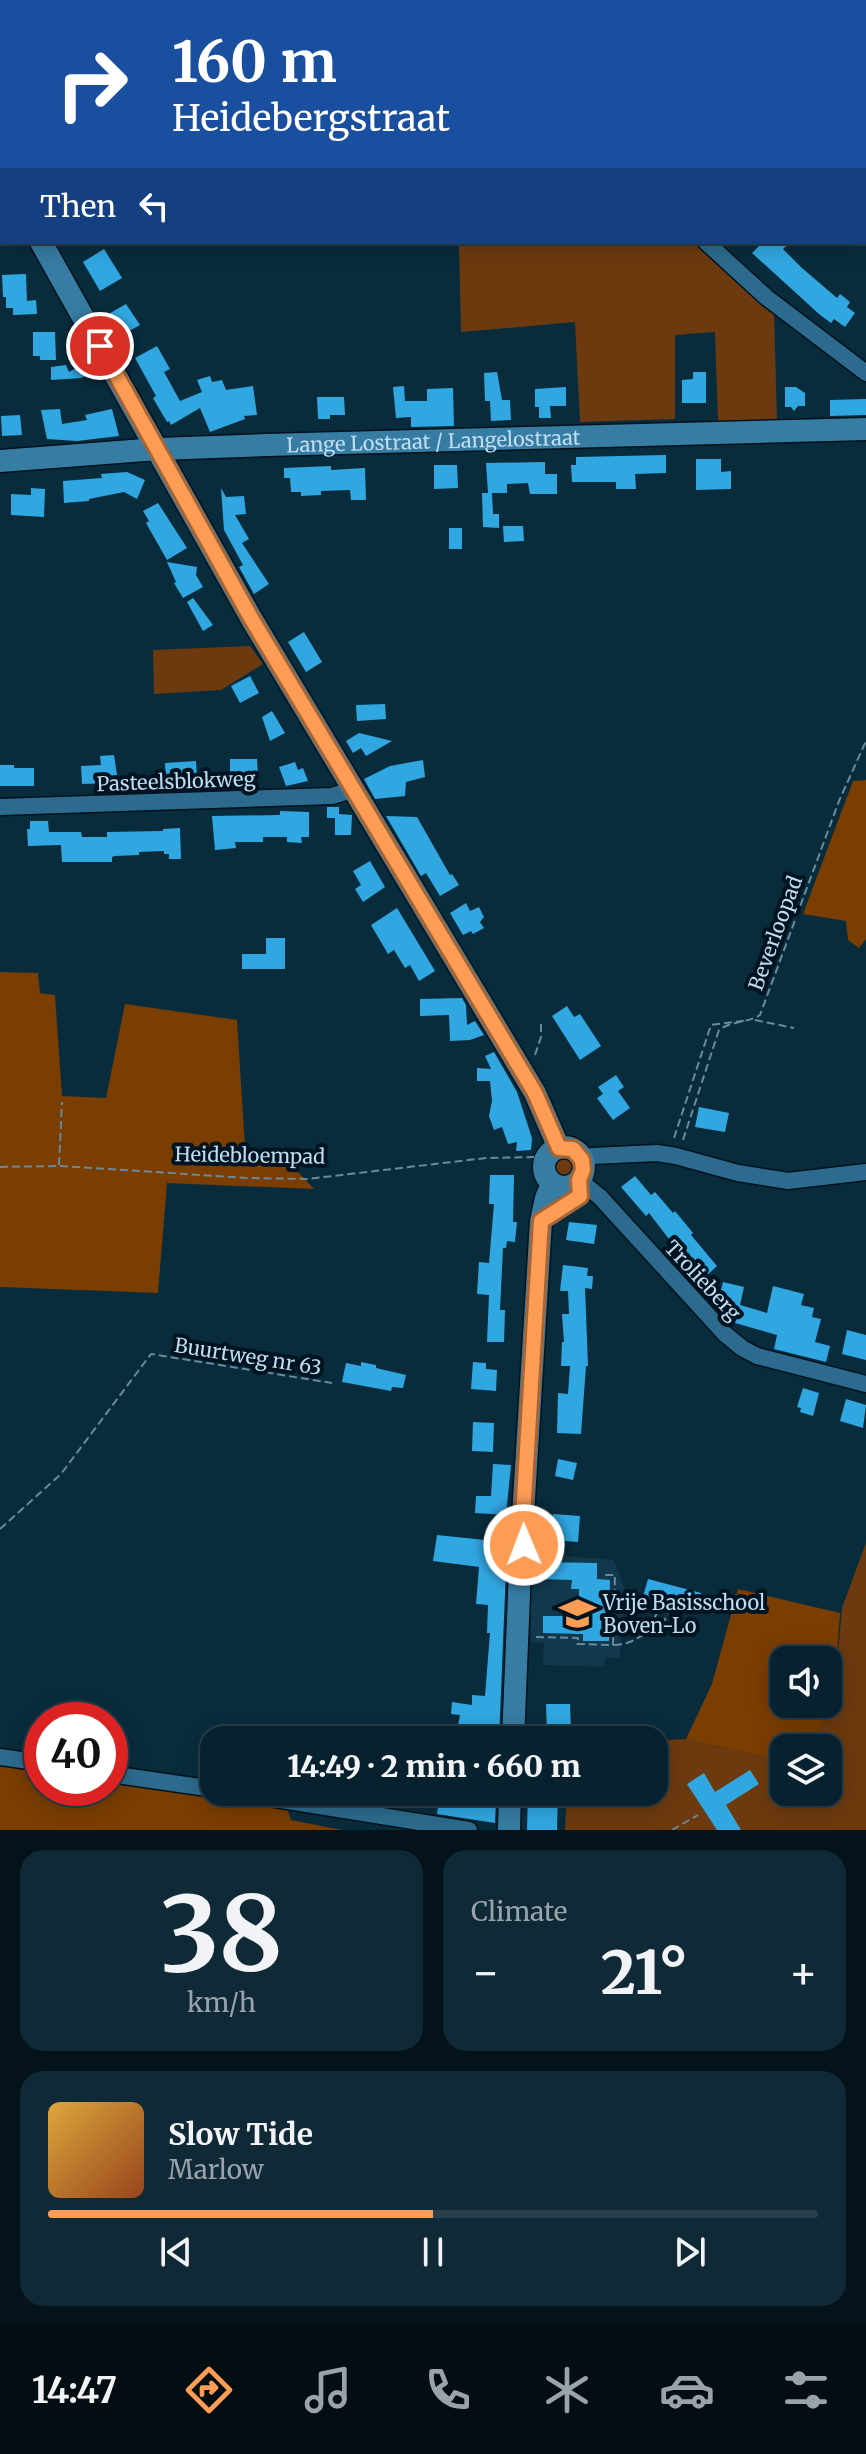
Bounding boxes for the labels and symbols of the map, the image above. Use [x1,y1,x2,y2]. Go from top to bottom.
pin [66,312,134,380]
street label: Lange Lostraat / Langelostraat [286,424,581,457]
street label: Pasteelsblokweg [96,766,256,796]
street label: Beverloopad [743,872,807,994]
street label: Heidebloempad [175,1141,325,1169]
street label: Trolieberg [660,1235,746,1325]
street label: Buurtweg nr 63 [173,1332,323,1380]
position arrow [482,1503,566,1587]
place label: Vrije Basisschool Boven-Lo [602,1590,765,1638]
school or university icon: Vrije Basisschool Boven-Lo [558,1595,596,1633]
speed limit sign: 40 [24,1702,128,1806]

